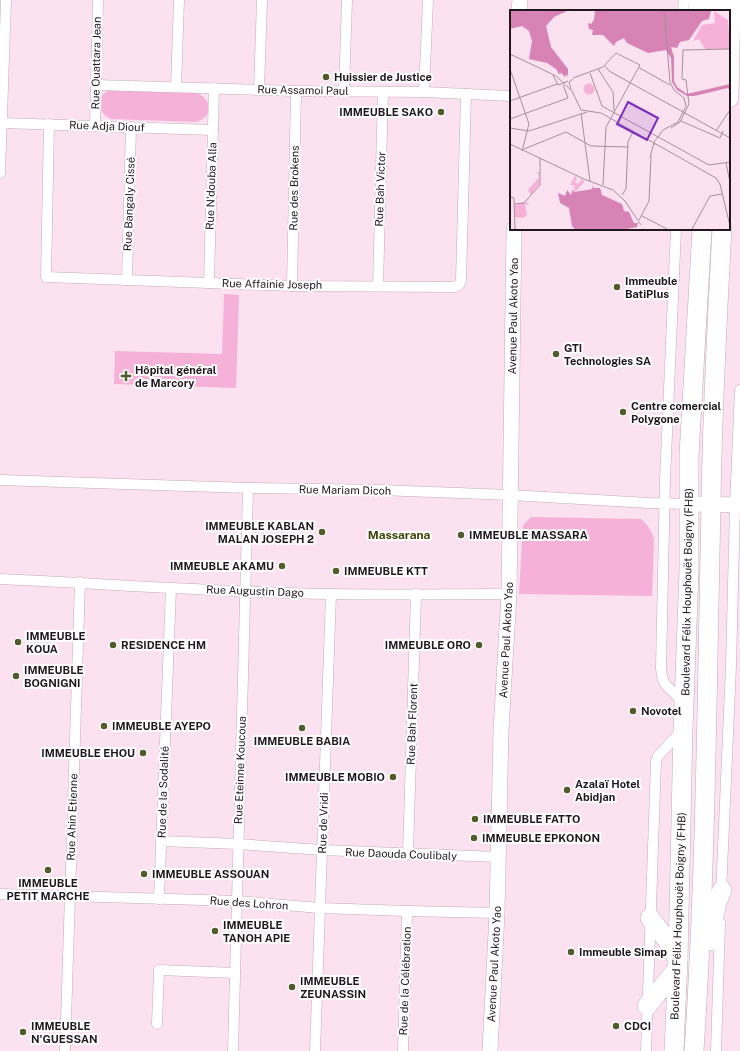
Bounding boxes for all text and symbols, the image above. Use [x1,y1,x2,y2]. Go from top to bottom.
inset map [510,10,730,230]
street label: Rue Ouattara Jean [89,17,103,109]
place label: Huissier de Justice [334,71,432,83]
marker: Huissier de Justice [321,72,331,82]
street label: Rue Assamoi Paul [257,83,349,97]
place label: IMMEUBLE SAKO [339,106,433,118]
marker: IMMEUBLE SAKO [436,107,446,117]
street label: Rue Adja Diouf [69,119,146,133]
street label: Rue N'douba Alla [203,142,219,230]
street label: Rue des Brokens [287,145,301,231]
street label: Rue Bah Victor [373,151,387,227]
street label: Rue Bangaly Cissé [121,157,137,251]
street label: Avenue Paul Akoto Yao [506,258,520,374]
place label: Immeuble BatiPlus [625,275,677,300]
street label: Rue Affainie Joseph [222,277,322,291]
marker: Immeuble BatiPlus [612,282,622,292]
place label: GTI Technologies SA [564,342,651,367]
marker: GTI Technologies SA [551,349,561,359]
place label: Hôpital général de Marcory [135,364,217,389]
marker: Hôpital général de Marcory [120,370,132,382]
place label: Centre comercial Polygone [631,400,722,425]
marker: Centre comercial Polygone [618,407,628,417]
street label: Rue Mariam Dicoh [299,483,391,497]
street label: Boulevard Félix Houphouët Boigny (FHB) [679,488,695,696]
place label: IMMEUBLE KABLAN MALAN JOSEPH 2 [205,520,314,545]
marker: IMMEUBLE KABLAN MALAN JOSEPH 2 [317,527,327,537]
district label: Massarana [368,528,431,542]
place label: IMMEUBLE MASSARA [469,529,588,541]
marker: IMMEUBLE MASSARA [456,530,466,540]
place label: IMMEUBLE AKAMU [170,560,274,572]
marker: IMMEUBLE AKAMU [277,561,287,571]
place label: IMMEUBLE KTT [344,565,428,577]
marker: IMMEUBLE KTT [331,566,341,576]
street label: Avenue Paul Akoto Yao [497,581,515,699]
street label: Rue Augustin Dago [206,583,304,599]
place label: IMMEUBLE KOUA [26,630,86,655]
marker: IMMEUBLE KOUA [13,637,23,647]
place label: RESIDENCE HM [121,639,206,651]
place label: IMMEUBLE ORO [385,639,471,651]
marker: RESIDENCE HM [108,640,118,650]
marker: IMMEUBLE ORO [474,640,484,650]
place label: IMMEUBLE BOGNIGNI [24,664,84,689]
marker: IMMEUBLE BOGNIGNI [11,671,21,681]
street label: Rue Bah Florent [405,683,419,765]
place label: Novotel [641,705,682,717]
marker: Novotel [628,706,638,716]
street label: Rue Eteinne Koucoua [232,716,248,824]
place label: IMMEUBLE AYEPO [112,720,211,732]
marker: IMMEUBLE AYEPO [99,721,109,731]
marker: IMMEUBLE BABIA [297,723,307,733]
place label: IMMEUBLE BABIA [254,735,350,747]
street label: Rue de la Sodalité [155,746,171,838]
place label: IMMEUBLE EHOU [41,747,135,759]
marker: IMMEUBLE EHOU [138,748,148,758]
place label: IMMEUBLE MOBIO [285,771,385,783]
marker: IMMEUBLE MOBIO [388,772,398,782]
street label: Rue Ahin Etienne [64,773,80,861]
place label: Azalaï Hotel Abidjan [575,778,641,803]
marker: Azalaï Hotel Abidjan [562,785,572,795]
street label: Rue de Vridi [316,792,330,854]
street label: Boulevard Félix Houphouët Boigny (FHB) [668,812,688,1020]
place label: IMMEUBLE FATTO [483,813,580,825]
marker: IMMEUBLE FATTO [470,814,480,824]
place label: IMMEUBLE EPKONON [482,832,600,844]
marker: IMMEUBLE EPKONON [469,833,479,843]
street label: Rue Daouda Coulibaly [345,846,457,862]
marker: IMMEUBLE PETIT MARCHE [43,865,53,875]
place label: IMMEUBLE ASSOUAN [152,868,269,880]
marker: IMMEUBLE ASSOUAN [139,869,149,879]
place label: IMMEUBLE PETIT MARCHE [7,877,89,902]
street label: Rue des Lohron [209,894,289,912]
street label: Avenue Paul Akoto Yao [485,905,503,1023]
place label: IMMEUBLE TANOH APIE [223,919,290,944]
marker: IMMEUBLE TANOH APIE [210,926,220,936]
street label: Rue de la Célébration [397,926,413,1036]
place label: Immeuble Simap [579,946,667,958]
marker: Immeuble Simap [566,947,576,957]
place label: IMMEUBLE ZEUNASSIN [300,975,366,1000]
marker: IMMEUBLE ZEUNASSIN [287,982,297,992]
place label: IMMEUBLE N'GUESSAN [31,1020,98,1045]
place label: CDCI [624,1020,651,1032]
marker: CDCI [611,1021,621,1031]
marker: IMMEUBLE N'GUESSAN [18,1027,28,1037]

